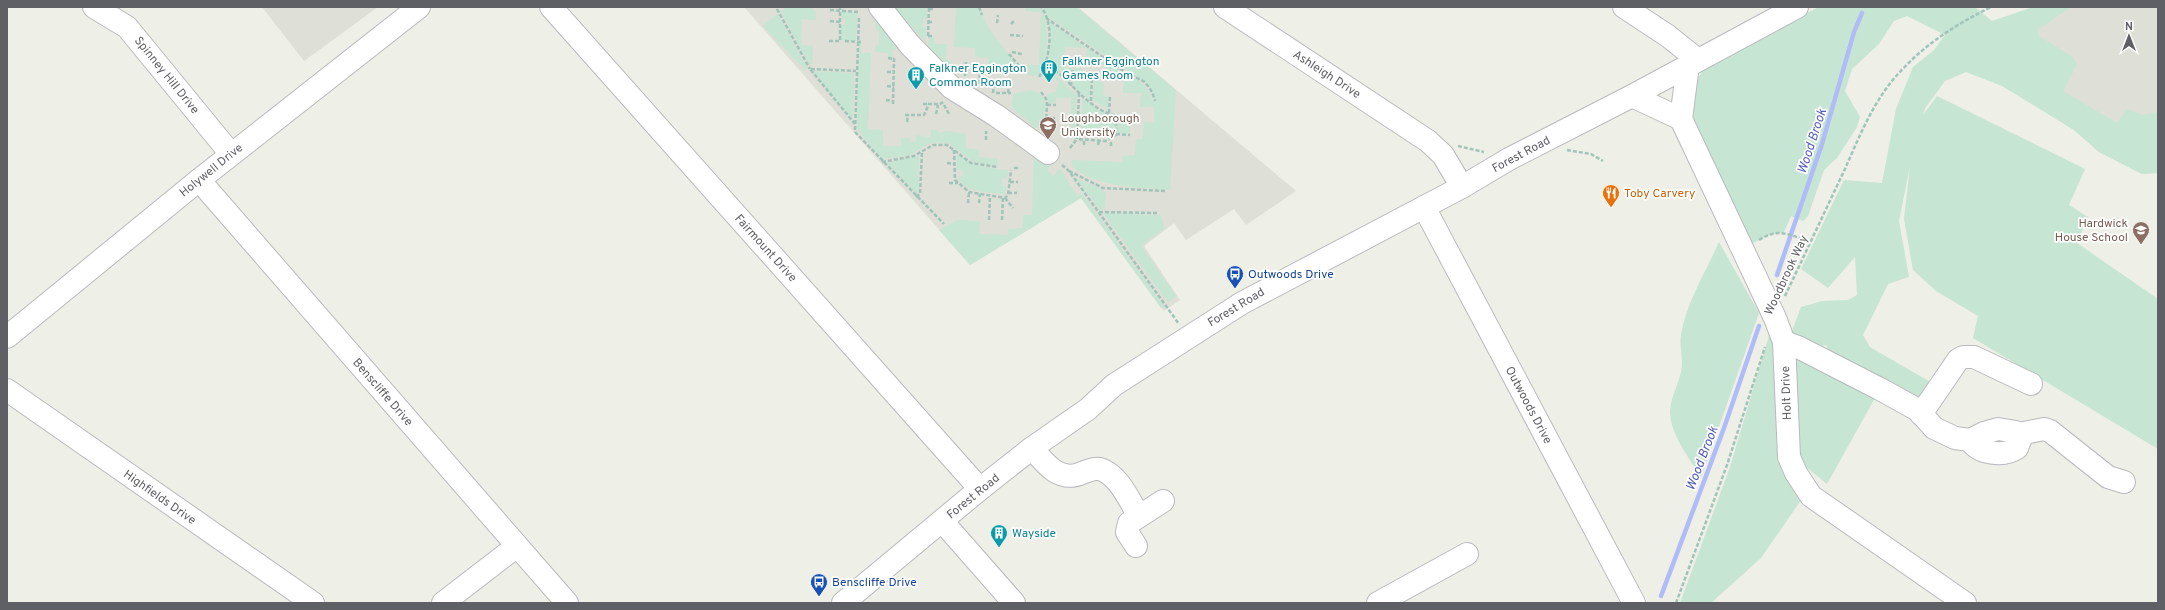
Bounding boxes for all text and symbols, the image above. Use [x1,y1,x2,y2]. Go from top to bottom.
north arrow [2109,16,2149,56]
text: N [2125,20,2133,34]
street label: Spinney Hill Drive [130,34,202,118]
street label: Ashleigh Drive [1289,47,1363,103]
place label: Falkner Eggington Games Room [1062,54,1159,84]
building icon: Falkner Eggington Games Room [1039,58,1059,83]
place label: Falkner Eggington Common Room [929,61,1026,91]
building icon: Falkner Eggington Common Room [906,65,926,90]
water label: Wood Brook [1795,107,1831,176]
place label: Loughborough University [1061,111,1139,141]
school or university icon: Loughborough University [1038,115,1058,140]
street label: Forest Road [1490,133,1553,177]
street label: Holywell Drive [177,140,247,201]
restaurant icon: Toby Carvery [1601,183,1621,208]
place label: Toby Carvery [1624,186,1695,202]
street label: Fairmount Drive [731,211,800,286]
place label: Hardwick House School [2055,216,2128,246]
school or university icon: Hardwick House School [2131,220,2151,245]
street label: Woodbrook Way [1761,233,1812,318]
bus stop icon: Outwoods Drive [1225,264,1245,289]
place label: Outwoods Drive [1248,267,1334,283]
street label: Forest Road [1205,285,1268,331]
street label: Benscliffe Drive [348,355,416,430]
street label: Outwoods Drive [1501,364,1555,447]
street label: Holt Drive [1778,366,1796,420]
water label: Wood Brook [1683,424,1723,493]
street label: Highfields Drive [120,467,199,529]
street label: Forest Road [944,470,1003,523]
building icon: Wayside [989,523,1009,548]
place label: Wayside [1012,526,1056,542]
bus stop icon: Benscliffe Drive [809,572,829,597]
place label: Benscliffe Drive [832,575,917,591]

